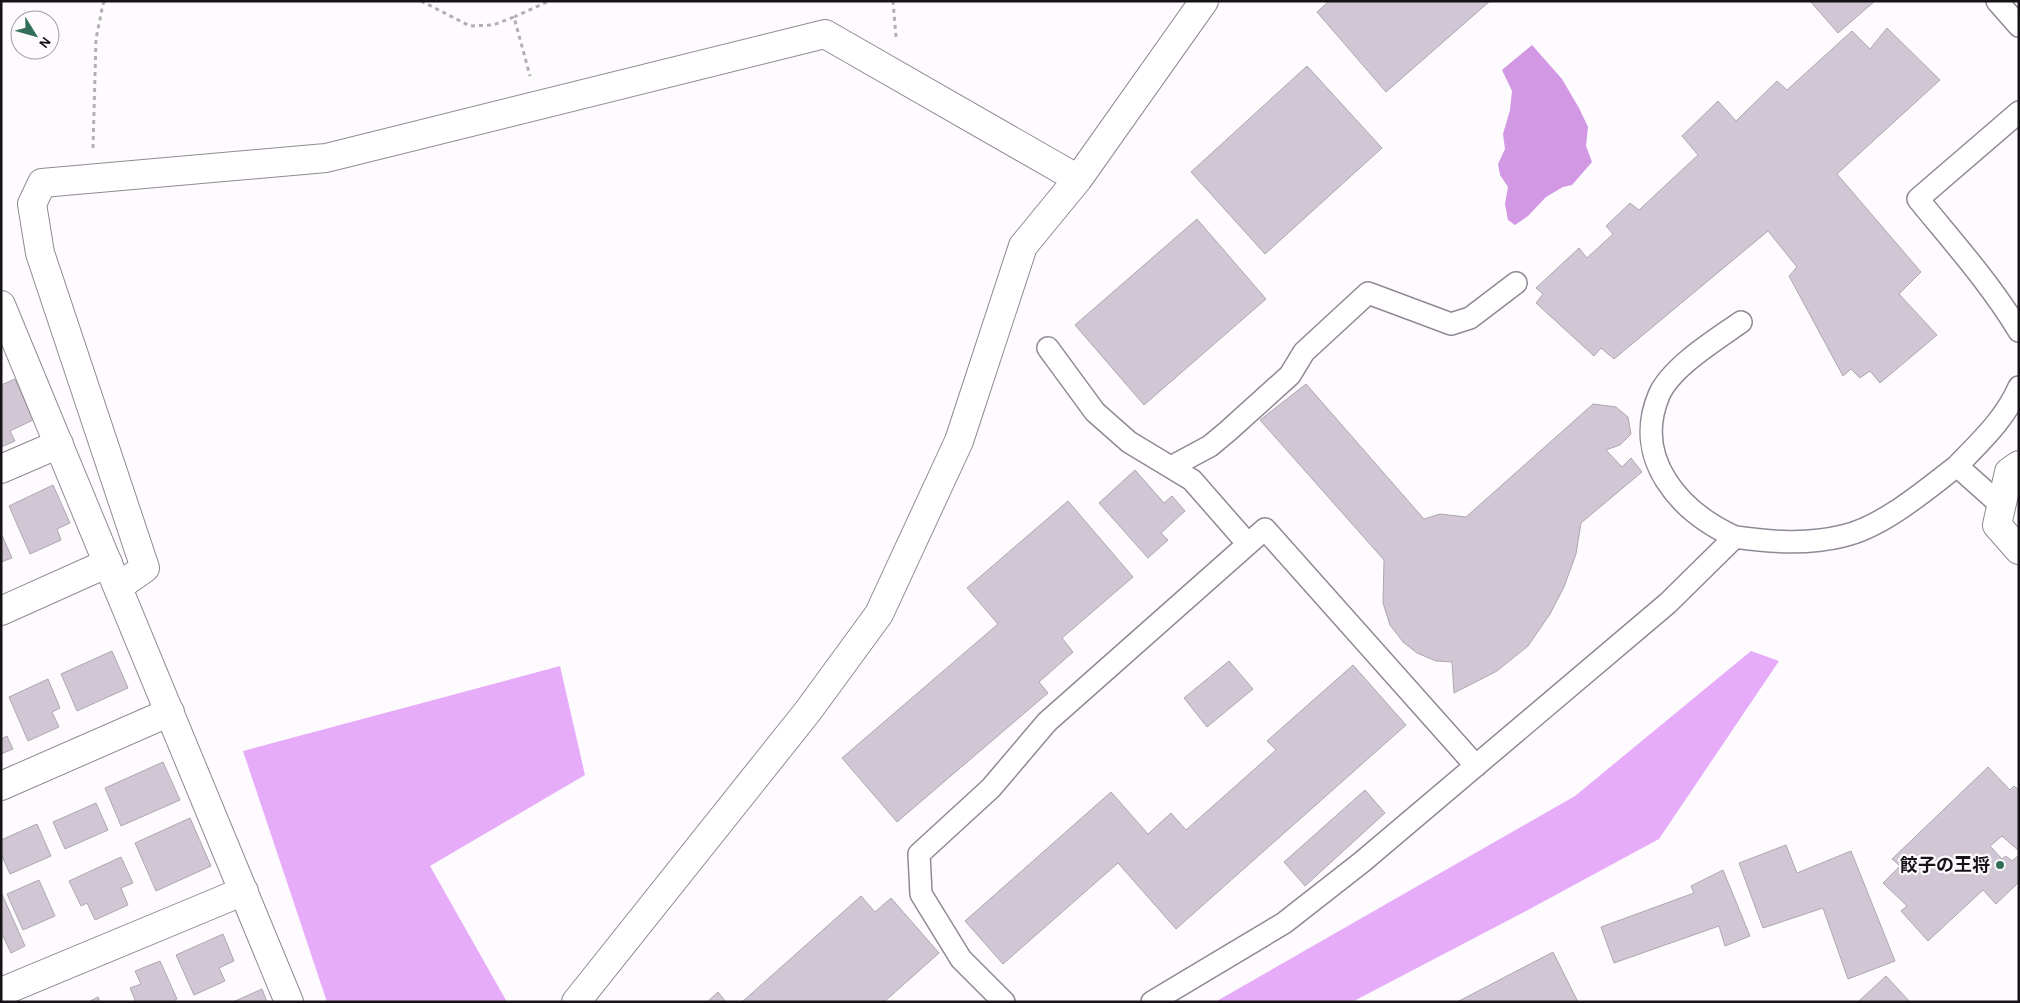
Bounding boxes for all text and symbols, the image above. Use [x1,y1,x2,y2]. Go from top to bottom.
north arrow [10,10,60,60]
text: N [36,34,53,50]
place label: 餃子の王将 [1899,855,1990,875]
marker: 餃子の王将 [1994,859,2006,871]

